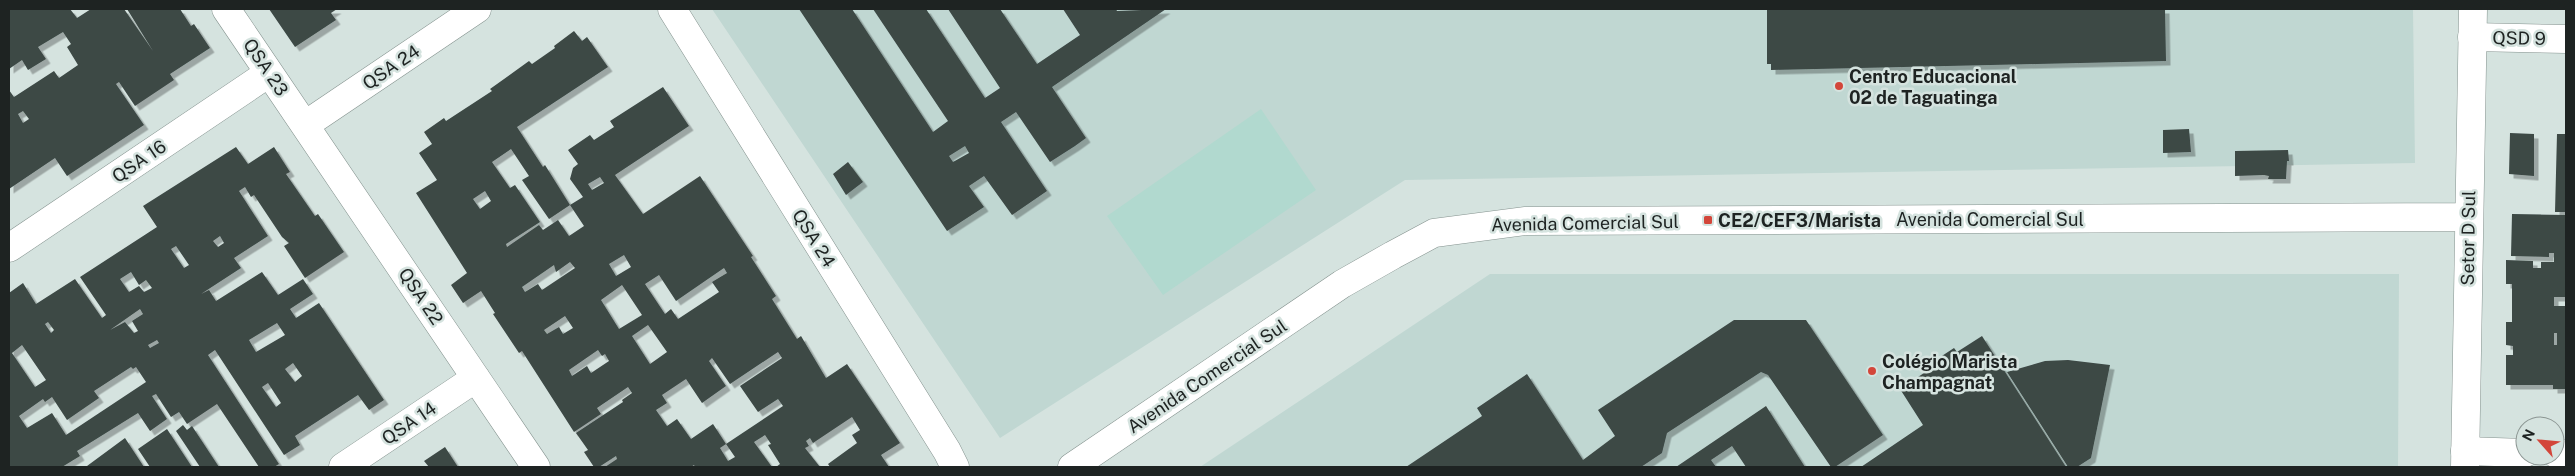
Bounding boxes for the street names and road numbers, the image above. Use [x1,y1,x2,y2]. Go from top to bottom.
street label: QSD 9 [2492,27,2546,49]
street label: QSA 23 [239,34,293,100]
street label: QSA 24 [358,40,424,94]
street label: QSA 16 [108,135,170,187]
street label: Setor D Sul [2457,190,2479,286]
street label: QSA 24 [788,205,840,271]
street label: Avenida Comercial Sul [1896,209,2084,230]
street label: Avenida Comercial Sul [1491,211,1679,235]
street label: QSA 22 [394,264,448,328]
street label: Avenida Comercial Sul [1123,315,1291,437]
street label: QSA 14 [378,397,440,449]

